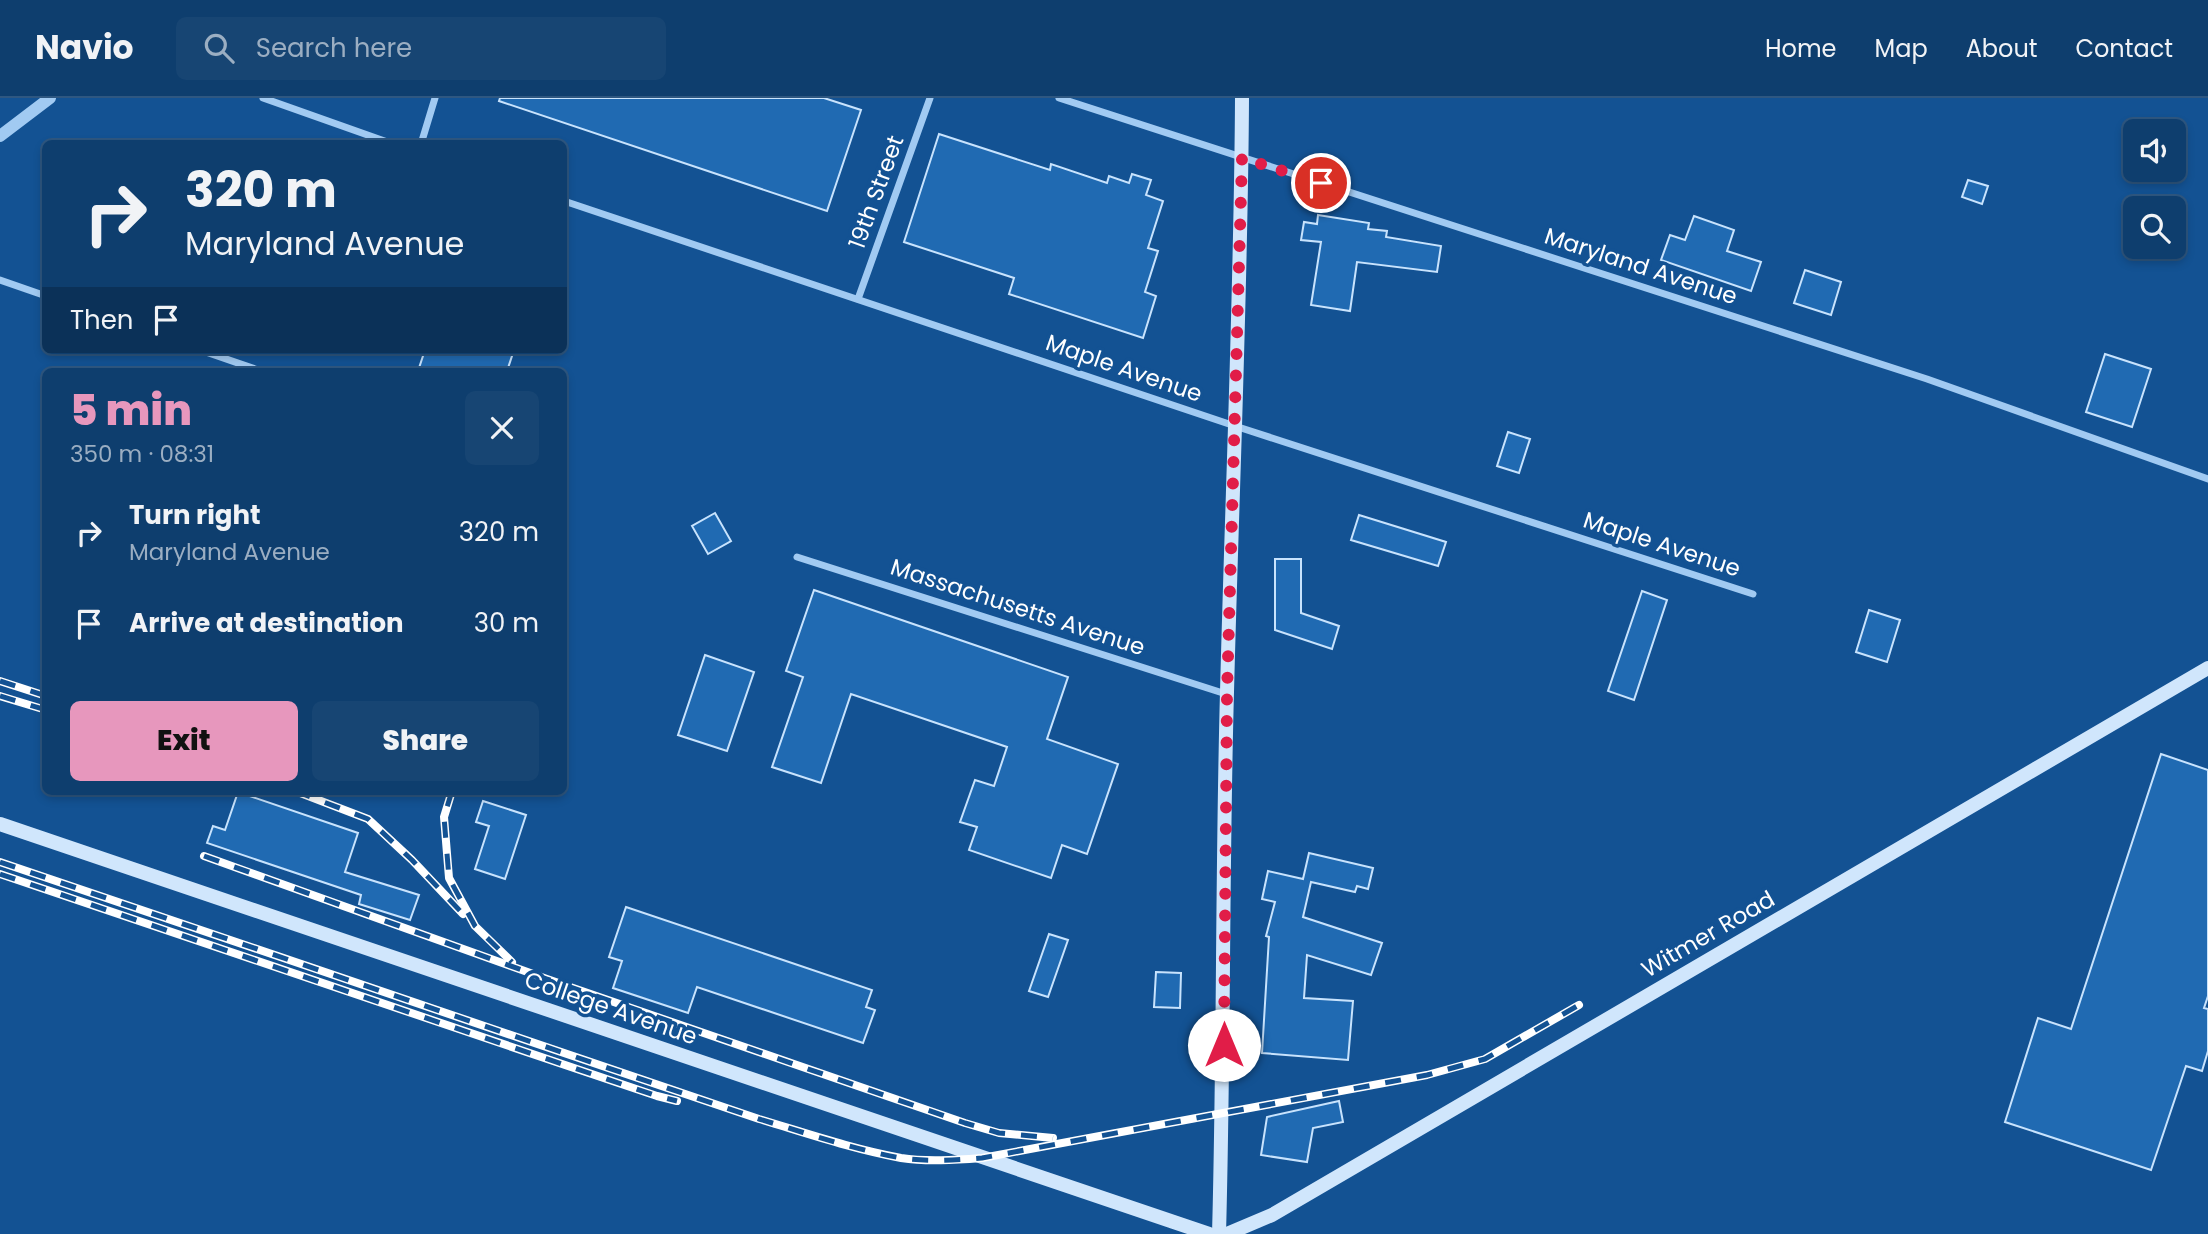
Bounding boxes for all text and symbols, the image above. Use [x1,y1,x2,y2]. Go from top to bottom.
search box [176,17,666,80]
text: Navio [35,24,134,71]
icon: search [200,29,238,67]
text: Search here [256,30,412,66]
text: Home [1765,32,1837,65]
text: Map [1875,32,1928,65]
text: About [1966,32,2037,65]
text: Contact [2075,32,2173,65]
map controls [2123,119,2186,259]
button: sound [2123,119,2186,182]
street label: 19th Street [841,131,911,253]
pin [1291,153,1351,213]
text: 320 m [185,156,337,224]
icon: arrive [1302,164,1340,202]
icon: right [70,168,161,259]
button: search [2123,196,2186,259]
street label: Maryland Avenue [1541,220,1741,312]
text: Maryland Avenue [185,221,464,266]
icon: arrive [147,301,185,339]
text: Then [70,302,133,338]
street label: Maple Avenue [1042,326,1206,410]
text: 5 min [70,381,192,440]
button: close [465,391,539,465]
text: 350 m · 08:31 [70,438,214,470]
text: Turn right [129,497,261,533]
street label: Maple Avenue [1579,504,1745,584]
icon: right [70,514,108,552]
text: 320 m [459,514,539,550]
text: Maryland Avenue [129,536,330,568]
street label: Massachusetts Avenue [887,551,1149,663]
icon: arrive [70,605,108,643]
text: Arrive at destination [129,605,404,641]
text: 30 m [474,605,539,641]
button: Exit [70,701,298,781]
button: Share [312,701,539,781]
street label: Witmer Road [1636,883,1780,985]
street label: College Avenue [521,964,701,1052]
position arrow [1187,1008,1261,1082]

